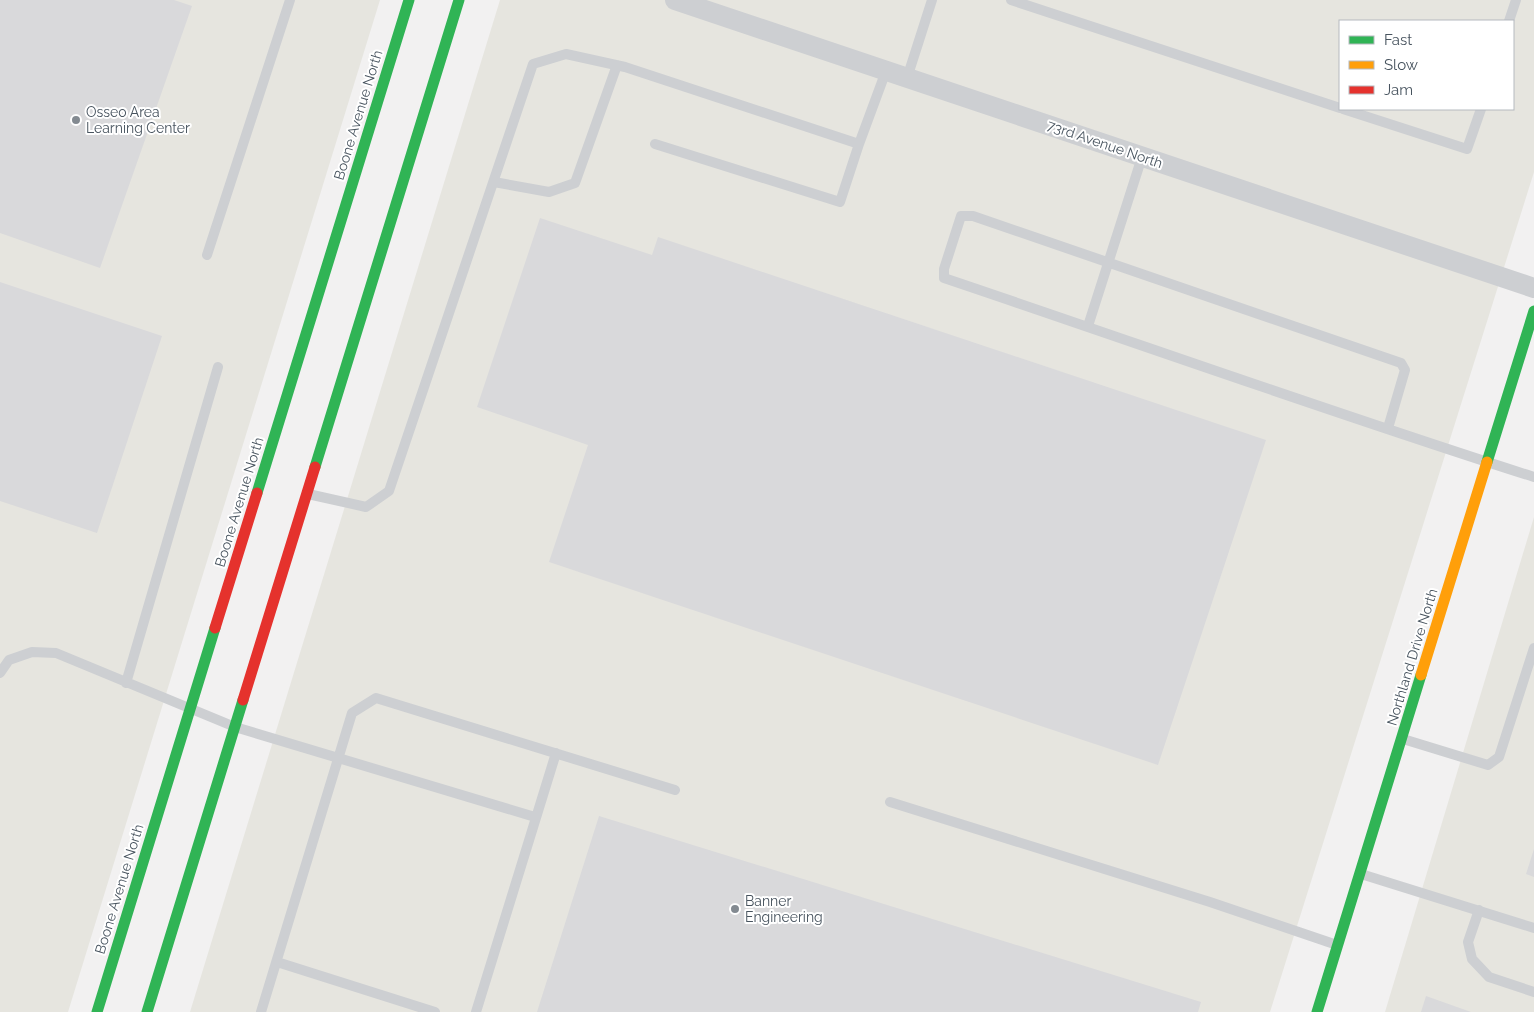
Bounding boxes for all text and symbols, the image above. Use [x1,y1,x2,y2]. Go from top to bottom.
legend [1339,20,1514,110]
text: Fast [1384,31,1412,49]
street label: Boone Avenue North [331,48,385,182]
text: Slow [1384,56,1418,74]
text: Jam [1384,81,1413,99]
place label: Osseo Area Learning Center [86,104,190,136]
marker: Osseo Area Learning Center [70,114,82,126]
street label: 73rd Avenue North [1045,117,1165,171]
street label: Boone Avenue North [212,435,266,569]
street label: Northland Drive North [1384,587,1440,727]
street label: Boone Avenue North [92,822,146,956]
place label: Banner Engineering [745,893,823,925]
marker: Banner Engineering [729,903,741,915]

